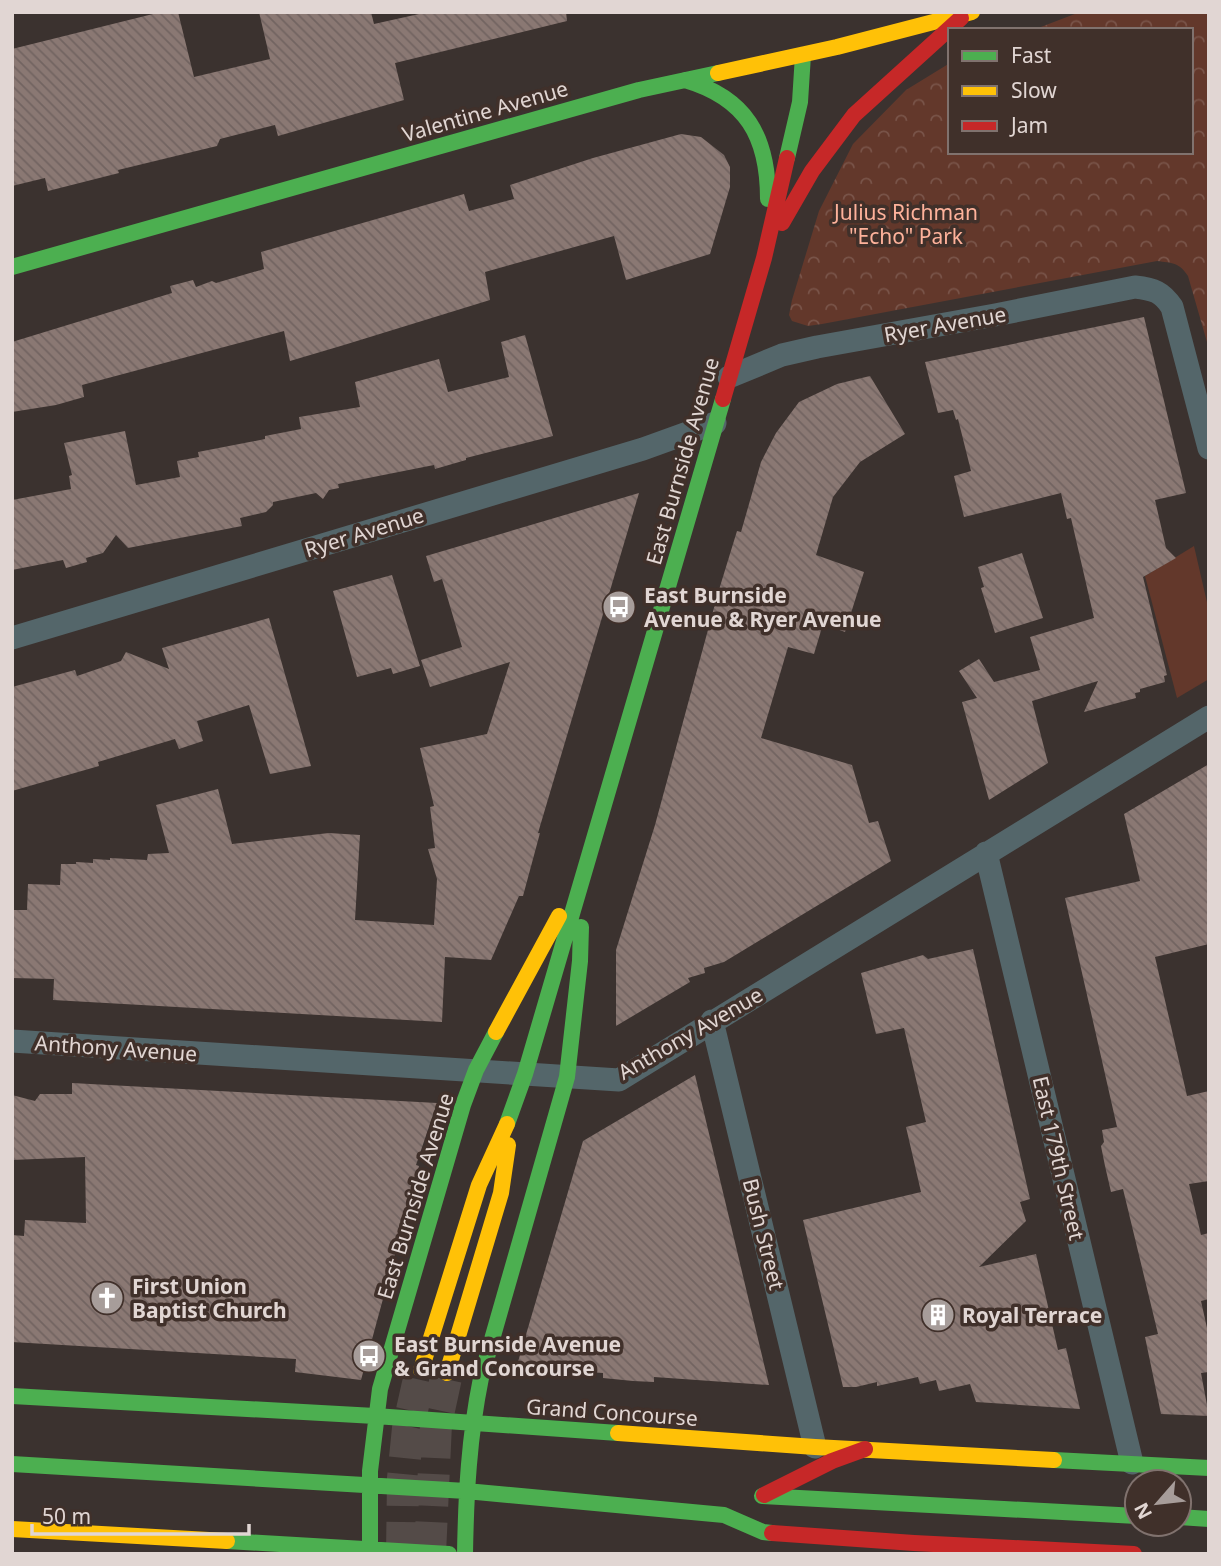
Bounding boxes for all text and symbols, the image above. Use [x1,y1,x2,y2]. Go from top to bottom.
legend [948,28,1193,154]
text: Fast [1011,41,1052,69]
street label: Valentine Avenue [399,74,571,148]
text: Slow [1011,76,1057,104]
text: Jam [1009,111,1048,139]
park label: Julius Richman "Echo" Park [832,198,978,250]
street label: Ryer Avenue [882,299,1008,349]
street label: East Burnside Avenue [639,354,725,568]
street label: Ryer Avenue [301,501,427,563]
place label: East Burnside Avenue & Ryer Avenue [644,581,882,633]
bus stop icon: East Burnside Avenue & Ryer Avenue [600,588,638,626]
street label: Anthony Avenue [613,980,767,1086]
street label: Anthony Avenue [34,1028,198,1068]
street label: East 179th Street [1027,1073,1092,1243]
street label: East Burnside Avenue [370,1089,460,1303]
street label: Bush Street [737,1175,791,1293]
place label: First Union Baptist Church [132,1272,287,1324]
church icon: First Union Baptist Church [88,1279,126,1317]
building icon: Royal Terrace [919,1296,957,1334]
place label: Royal Terrace [962,1301,1102,1329]
place label: East Burnside Avenue & Grand Concourse [394,1330,621,1382]
bus stop icon: East Burnside Avenue & Grand Concourse [350,1337,388,1375]
street label: Grand Concourse [525,1392,699,1432]
north arrow [1123,1468,1193,1538]
scale bar [32,1492,248,1536]
text: N [1128,1498,1158,1524]
text: 50 m [42,1502,91,1530]

